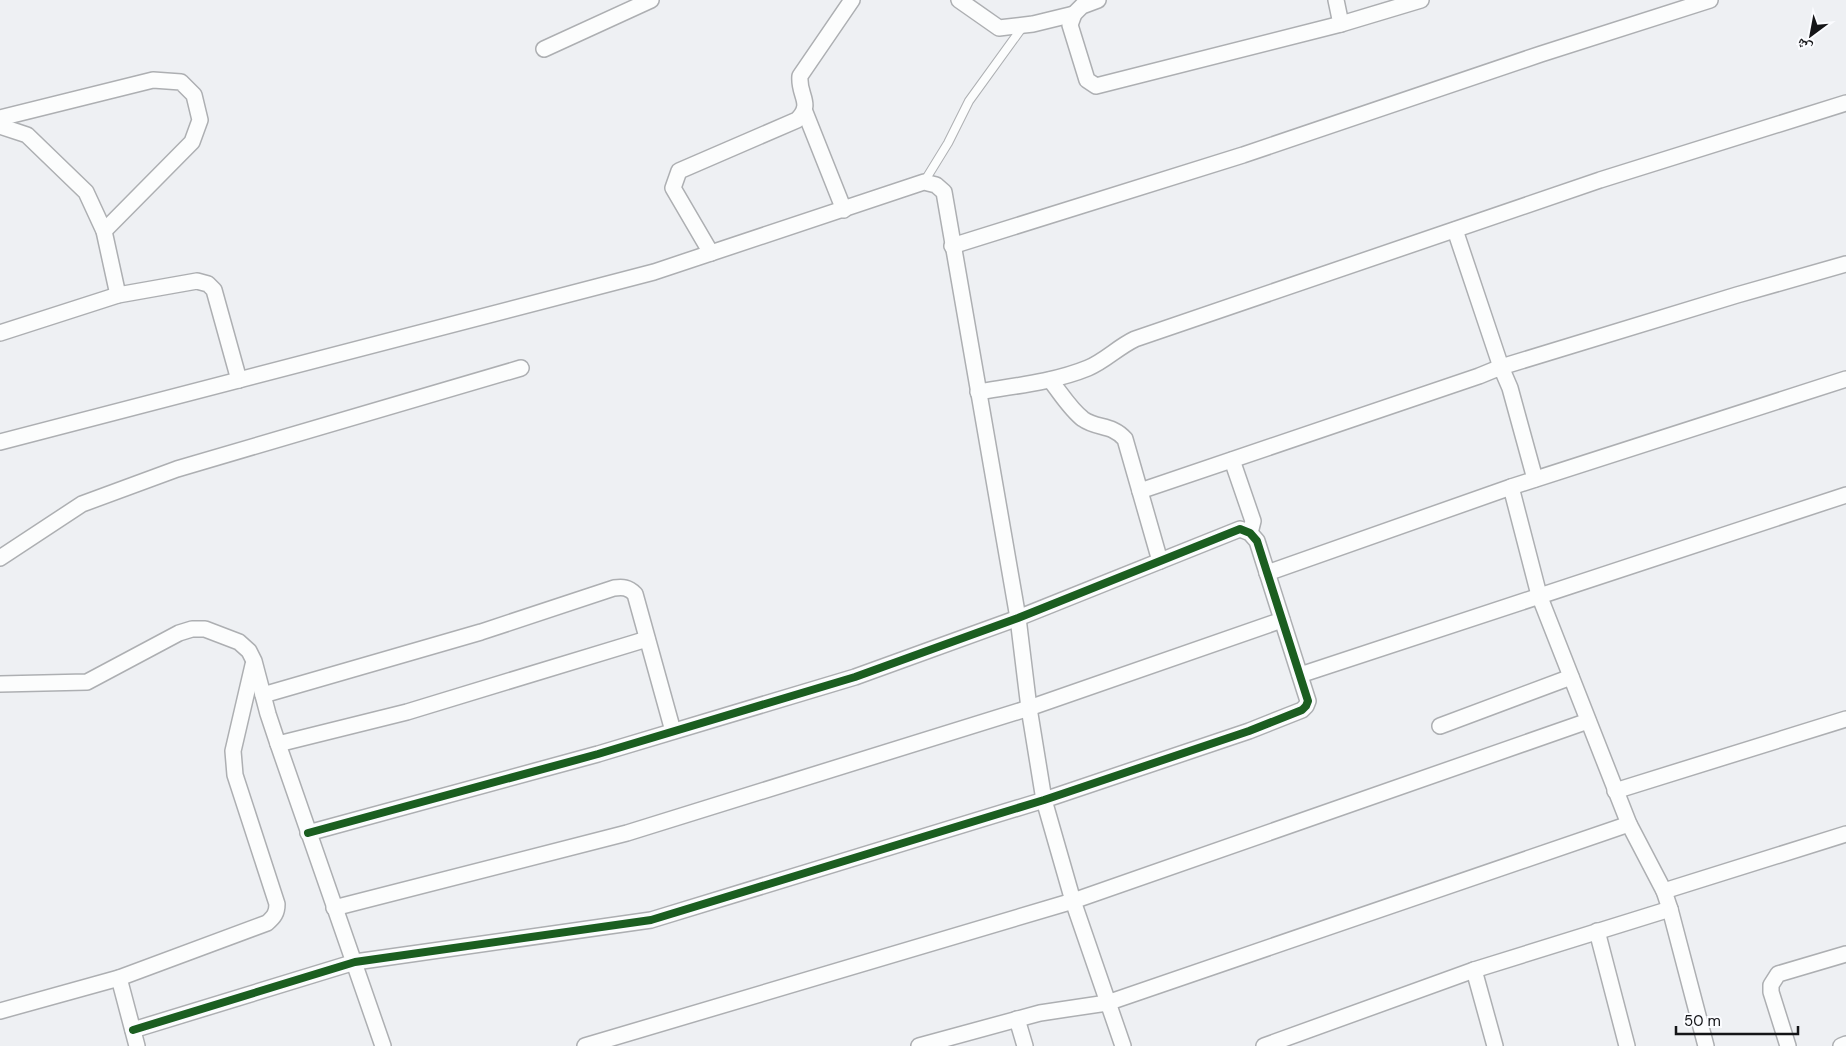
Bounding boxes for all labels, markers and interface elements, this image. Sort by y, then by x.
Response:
north arrow [1786,10,1836,60]
text: ش [1793,34,1815,58]
scale bar [1676,1004,1798,1036]
text: 50 m [1684,1011,1721,1031]

